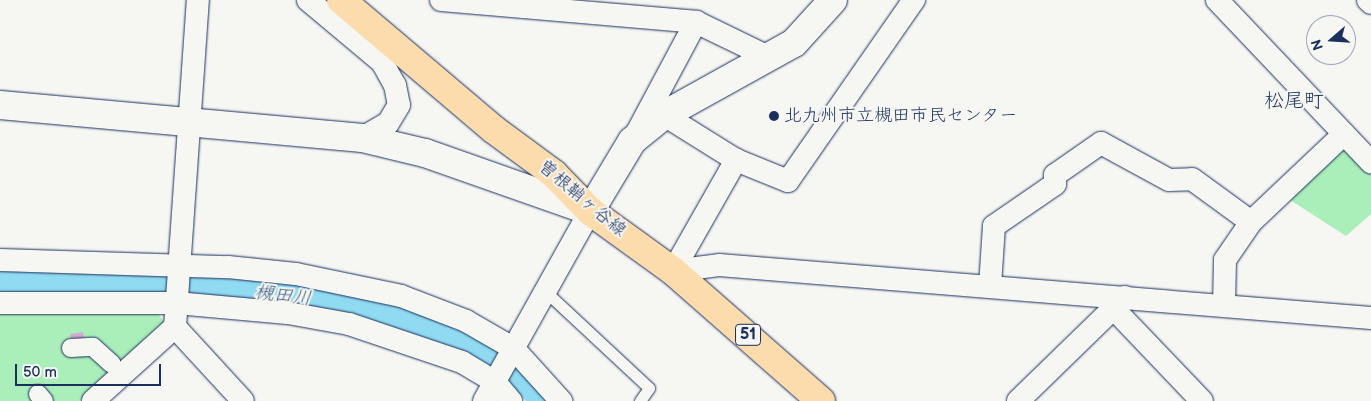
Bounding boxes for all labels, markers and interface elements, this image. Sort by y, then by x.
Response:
north arrow [1306,15,1356,65]
text: N [1308,37,1327,52]
district label: 松尾町 [1264,89,1324,113]
place label: 北九州市立槻田市民センター [784,105,1018,127]
marker: 北九州市立槻田市民センター [768,110,780,122]
street label: 曽根鞘ヶ谷線 [534,156,630,242]
water label: 槻田川 [253,281,313,311]
road number: 51 [734,322,762,348]
scale bar [18,354,164,386]
text: 50 m [23,363,57,382]

